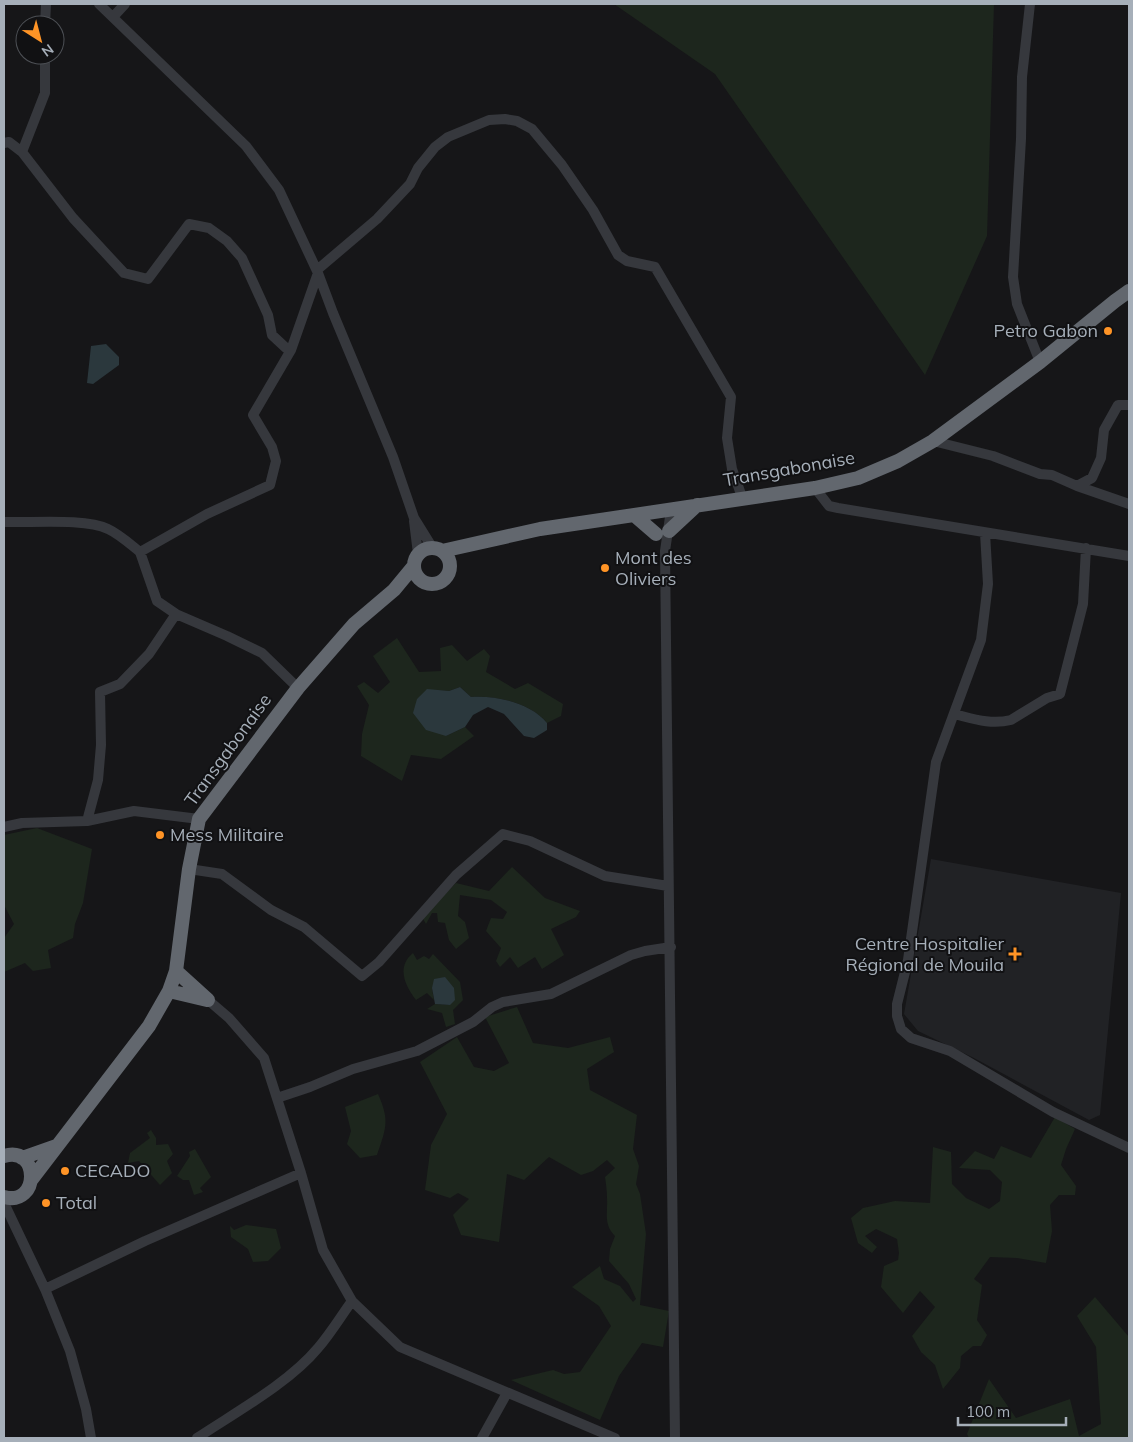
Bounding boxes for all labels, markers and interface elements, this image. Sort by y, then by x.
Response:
north arrow [15,15,65,65]
text: N [38,40,57,61]
place label: Petro Gabon [994,319,1098,342]
marker: Petro Gabon [1102,325,1114,337]
street label: Transgabonaise [721,446,857,491]
place label: Mont des Oliviers [615,546,692,590]
marker: Mont des Oliviers [599,562,611,574]
street label: Transgabonaise [179,689,276,810]
place label: Mess Militaire [170,823,284,846]
marker: Mess Militaire [154,829,166,841]
place label: Centre Hospitalier Régional de Mouila [845,932,1004,976]
marker: Centre Hospitalier Régional de Mouila [1008,947,1022,961]
place label: CECADO [75,1159,150,1182]
marker: CECADO [59,1165,71,1177]
place label: Total [56,1191,97,1214]
marker: Total [40,1197,52,1209]
scale bar [958,1394,1066,1426]
text: 100 m [966,1402,1010,1421]

